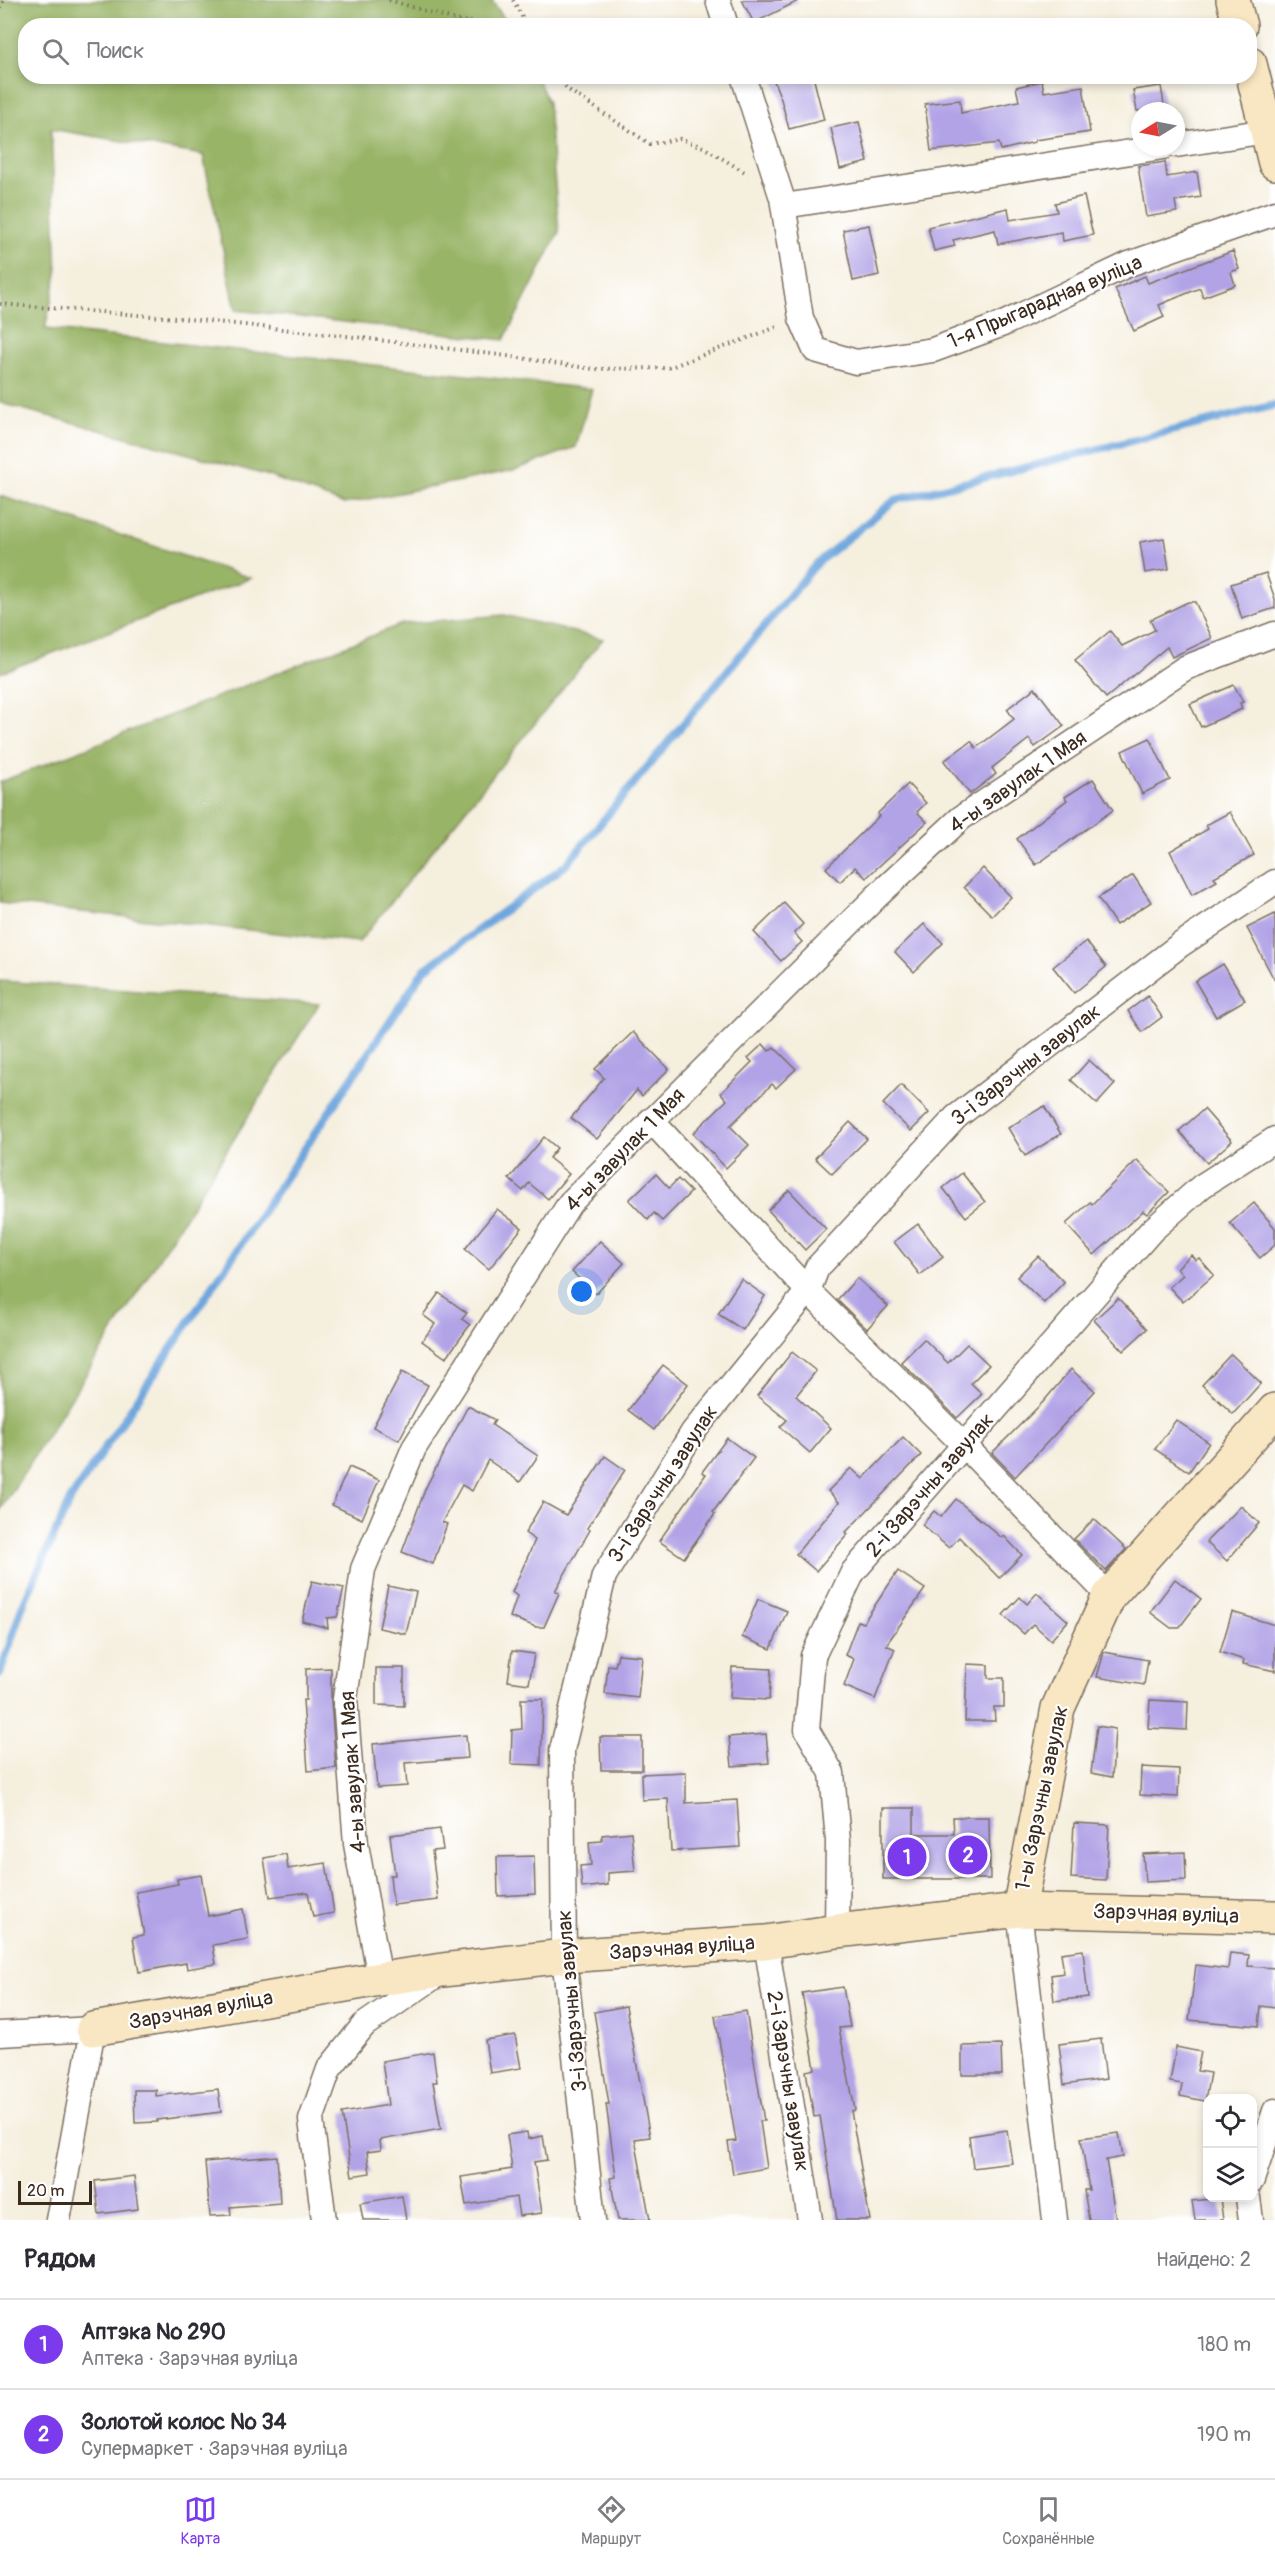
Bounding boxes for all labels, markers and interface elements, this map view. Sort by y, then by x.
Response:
search box [18,18,1257,84]
icon: search [39,35,72,68]
text: Поиск [87,37,144,65]
north arrow [1131,102,1185,156]
street label: 1-я Прыгарадная вуліца [944,249,1146,355]
street label: 4-ы завулак 1 Мая [944,724,1092,840]
street label: 3-і Зарэчны завулак [946,998,1106,1132]
street label: 4-ы завулак 1 Мая [559,1082,691,1218]
your location [567,1277,596,1306]
street label: 3-і Зарэчны завулак [602,1400,724,1568]
street label: 2-і Зарэчны завулак [860,1407,1000,1563]
street label: 4-ы завулак 1 Мая [334,1690,372,1854]
street label: 1-ы Зарэчны завулак [1009,1703,1075,1893]
pin: 2 [948,1832,988,1878]
pin: 1 [888,1834,926,1880]
street label: Зарэчная вуліца [1093,1898,1239,1930]
street label: 3-і Зарэчны завулак [551,1909,593,2093]
street label: Зарэчная вуліца [608,1929,756,1967]
street label: Зарэчная вуліца [127,1984,275,2036]
street label: 2-і Зарэчны завулак [760,1989,816,2173]
map controls [1203,2094,1257,2202]
button: locate [1203,2094,1257,2148]
button: layers [1203,2148,1257,2202]
scale bar [18,2178,92,2206]
text: 20 m [27,2181,65,2201]
text: Рядом [24,2243,96,2275]
text: Найдено: 2 [1156,2247,1251,2272]
text: Аптэка № 290 [81,2318,226,2346]
text: 1 [40,2332,47,2357]
text: 180 m [1197,2332,1251,2357]
text: Аптека · Зарэчная вуліца [81,2346,298,2371]
text: Золотой колос № 34 [81,2408,287,2436]
text: 2 [38,2422,49,2447]
text: 190 m [1197,2422,1251,2447]
text: Супермаркет · Зарэчная вуліца [81,2436,348,2461]
tab: Карта [180,2493,220,2549]
tab: Маршрут [581,2493,641,2549]
tab: Сохранённые [1002,2493,1095,2549]

